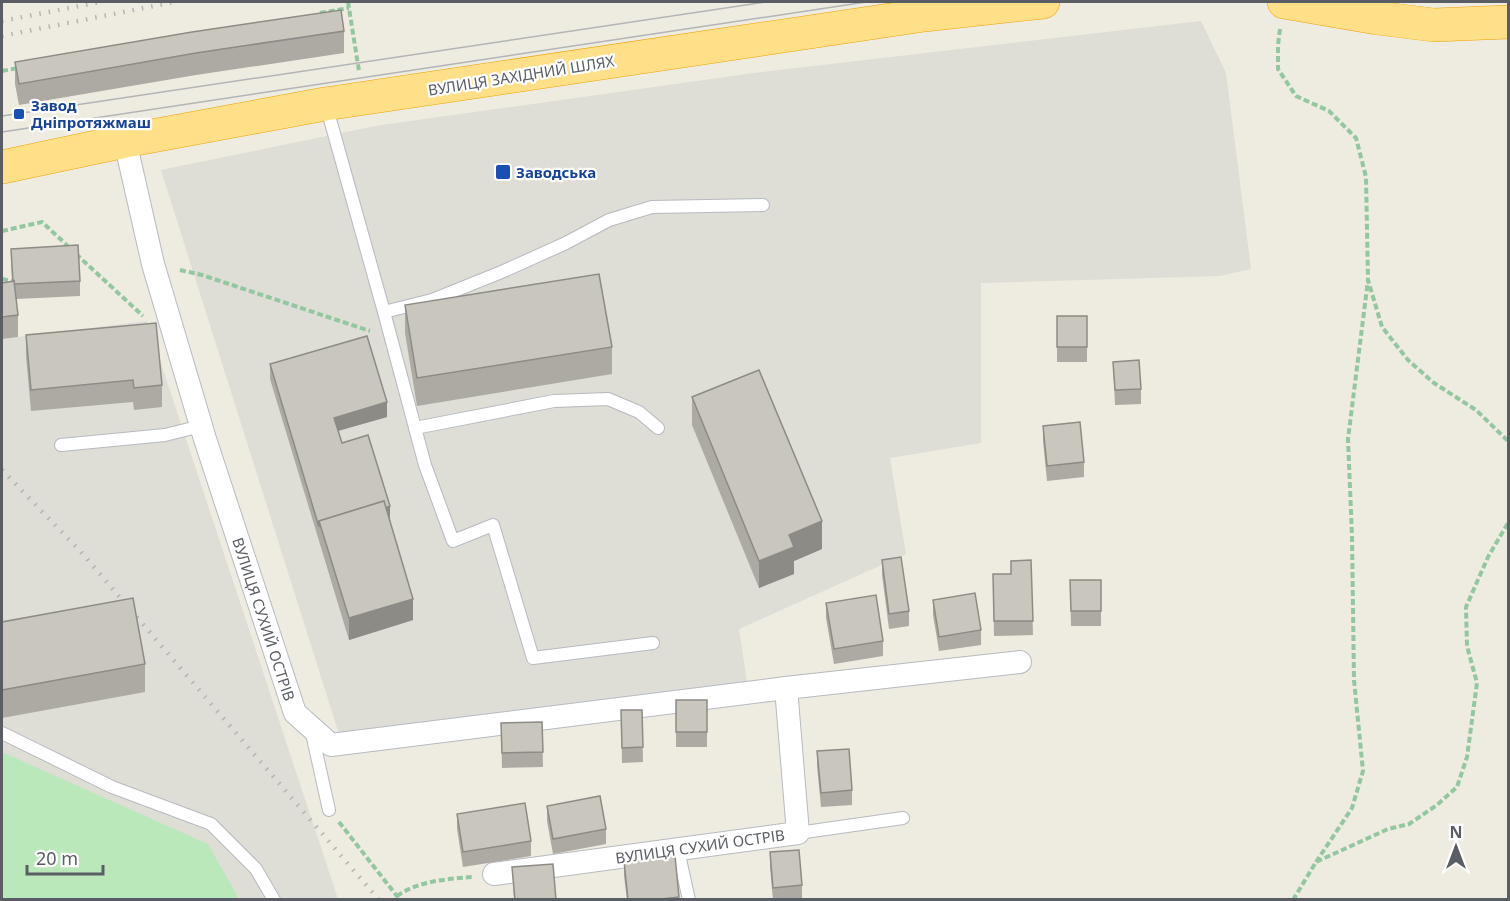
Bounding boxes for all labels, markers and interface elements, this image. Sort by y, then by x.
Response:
street label: ВУЛИЦЯ ЗАХІДНИЙ ШЛЯХ [426,50,616,100]
place label: Завод Дніпротяжмаш [31,95,151,132]
marker: Завод Дніпротяжмаш [12,107,26,121]
place label: Заводська [516,162,596,182]
marker: Заводська [494,163,512,181]
street label: ВУЛИЦЯ СУХИЙ ОСТРІВ [228,535,300,703]
north arrow [1426,817,1486,877]
text: N [1449,821,1463,843]
street label: ВУЛИЦЯ СУХИЙ ОСТРІВ [614,824,786,868]
scale bar [27,838,104,876]
text: 20 m [36,846,78,870]

